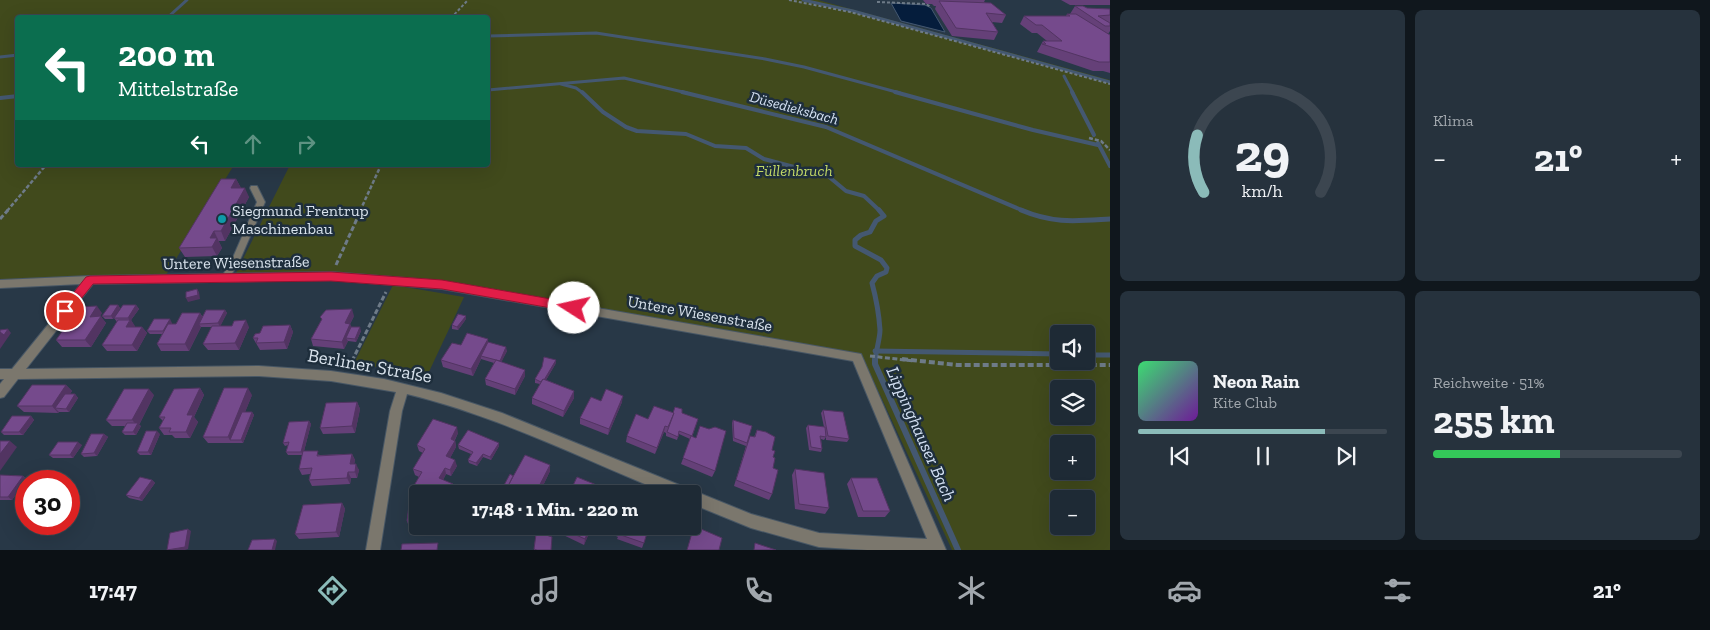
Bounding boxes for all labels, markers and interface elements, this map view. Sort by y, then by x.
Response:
text: 200 m [118,33,214,75]
icon: left [35,35,100,100]
text: Mittelstraße [118,75,238,102]
water label: Düsedieksbach [748,87,841,129]
text: Klima [1433,111,1474,130]
text: 29 [1235,122,1290,184]
icon: left [186,130,214,158]
icon: ahead [239,130,267,158]
icon: right [292,130,320,158]
text: 21° [1534,135,1583,181]
text: − [1433,142,1446,175]
text: + [1670,142,1682,175]
park label: Füllenbruch [755,161,833,180]
text: km/h [1242,180,1283,202]
place label: Siegmund Frentrup Maschinenbau [232,201,369,238]
marker: Siegmund Frentrup Maschinenbau [216,213,228,225]
street label: Untere Wiesenstraße [162,252,310,273]
position arrow [547,281,599,333]
pin [44,290,86,332]
street label: Untere Wiesenstraße [626,291,774,336]
icon: arrive [51,297,79,325]
map controls [1050,325,1095,535]
button: sound [1050,325,1095,370]
street label: Berliner Straße [306,343,434,388]
water label: Lippinghauser Bach [881,363,961,505]
text: Neon Rain [1213,370,1300,393]
text: Reichweite · 51% [1433,373,1544,392]
button: layers [1050,380,1095,425]
text: Kite Club [1213,393,1277,412]
text: 255 km [1433,397,1555,443]
button: + [1050,435,1095,480]
icon: previous [1166,442,1194,470]
icon: pause [1249,442,1277,470]
icon: next [1332,442,1360,470]
speed limit sign: 30 [15,470,80,535]
button: − [1050,490,1095,535]
text: 17:48 · 1 Min. · 220 m [472,498,638,521]
icon: directions [315,573,350,608]
icon: music [528,573,563,608]
icon: phone [741,573,776,608]
icon: climate [954,573,989,608]
icon: car [1167,573,1202,608]
icon: filters [1380,573,1415,608]
text: 17:47 [89,577,137,604]
text: 21° [1593,577,1621,604]

